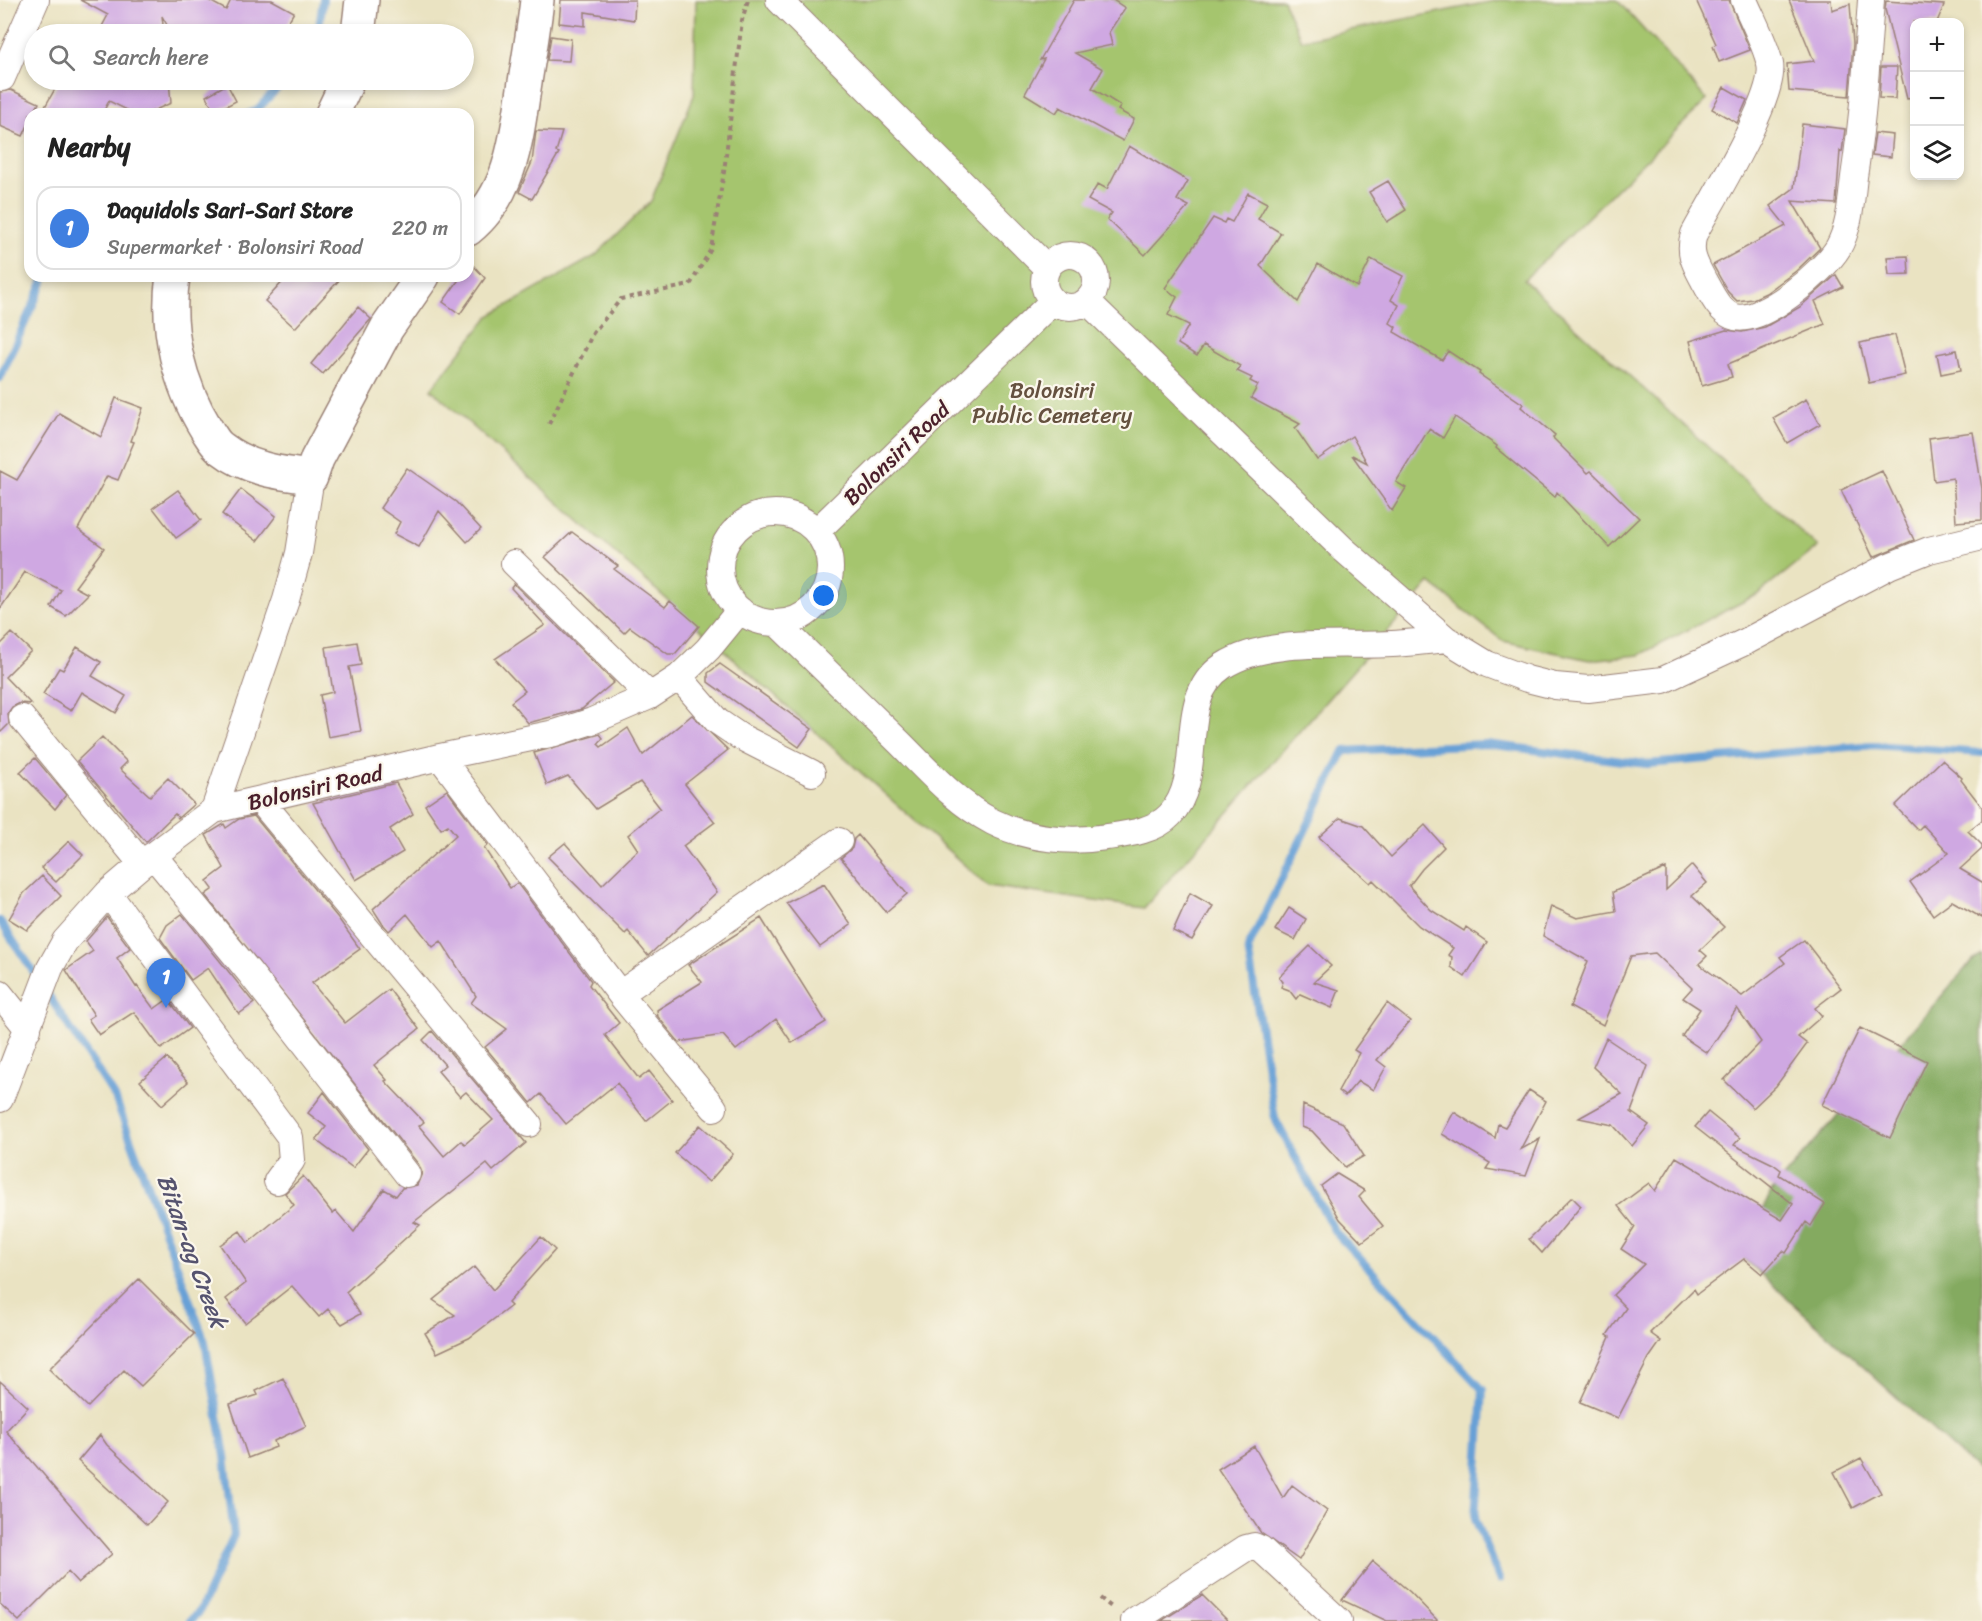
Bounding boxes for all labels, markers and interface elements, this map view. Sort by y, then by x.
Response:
map controls [1910,18,1964,180]
button: + [1910,18,1964,72]
search box [24,24,474,90]
text: Search here [93,38,209,77]
icon: search [45,41,78,74]
button: − [1910,72,1964,126]
text: Nearby [48,124,130,170]
button: layers [1910,126,1964,180]
text: Daquidols Sari-Sari Store [107,191,353,230]
text: 1 [65,211,74,246]
text: 220 m [392,211,448,246]
text: Supermarket · Bolonsiri Road [107,230,363,265]
park label: Bolonsiri Public Cemetery [972,371,1133,435]
street label: Bolonsiri Road [833,391,960,515]
your location [809,581,838,610]
street label: Bolonsiri Road [244,753,388,822]
pin: 1 [146,958,186,1008]
water label: Bitan-ag Creek [145,1168,240,1337]

